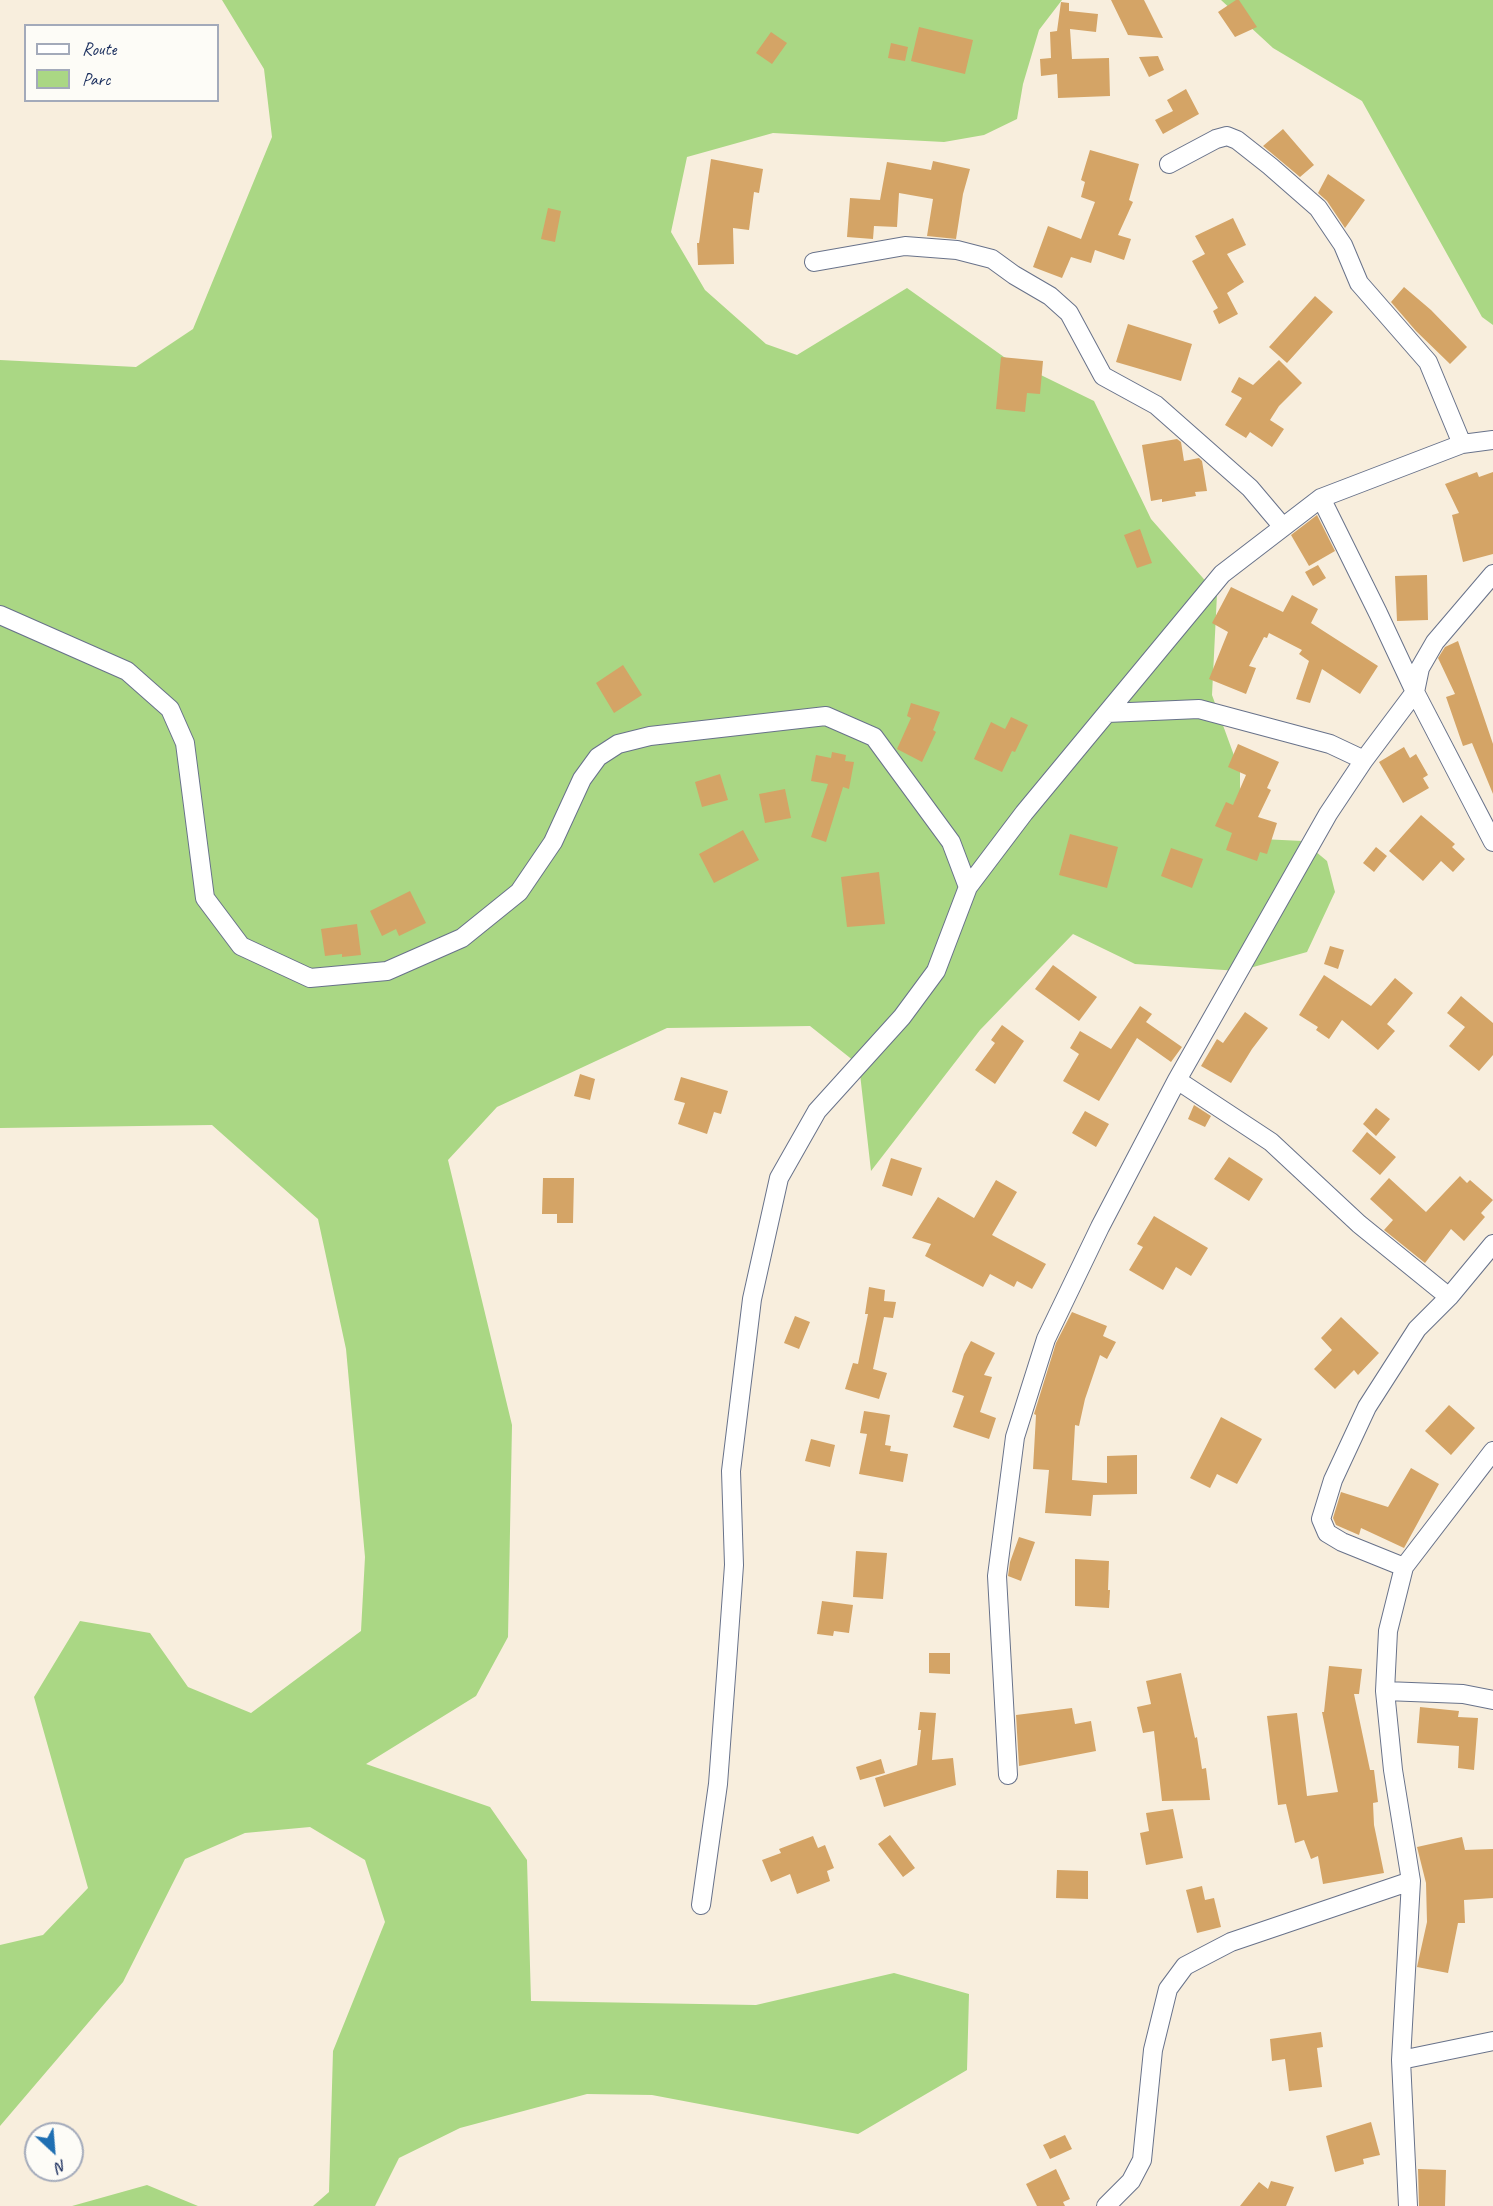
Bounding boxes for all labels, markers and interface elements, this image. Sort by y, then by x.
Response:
legend [24,24,219,102]
text: Route [82,38,116,60]
text: Parc [82,68,110,90]
north arrow [24,2122,84,2182]
text: N [52,2155,70,2178]

